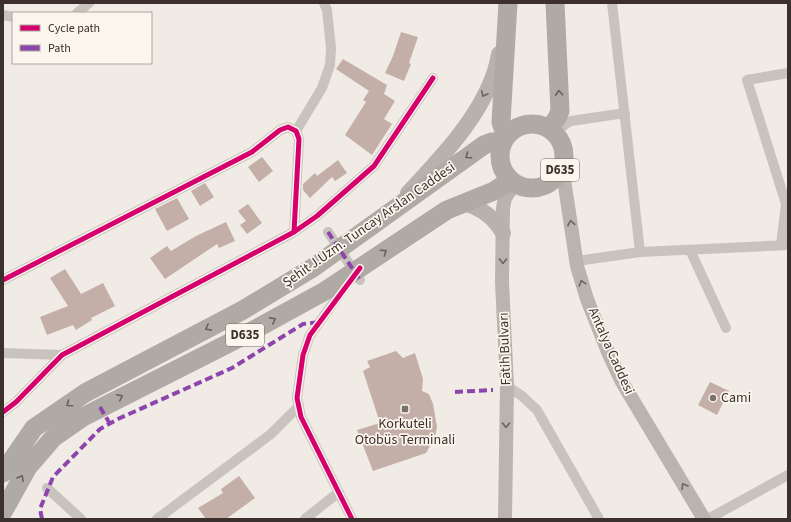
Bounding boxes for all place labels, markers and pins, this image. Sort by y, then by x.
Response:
place label: Cami [721,388,751,408]
marker: Cami [708,393,718,403]
marker: Korkuteli Otobüs Terminali [400,404,410,414]
place label: Korkuteli Otobüs Terminali [355,414,455,450]

